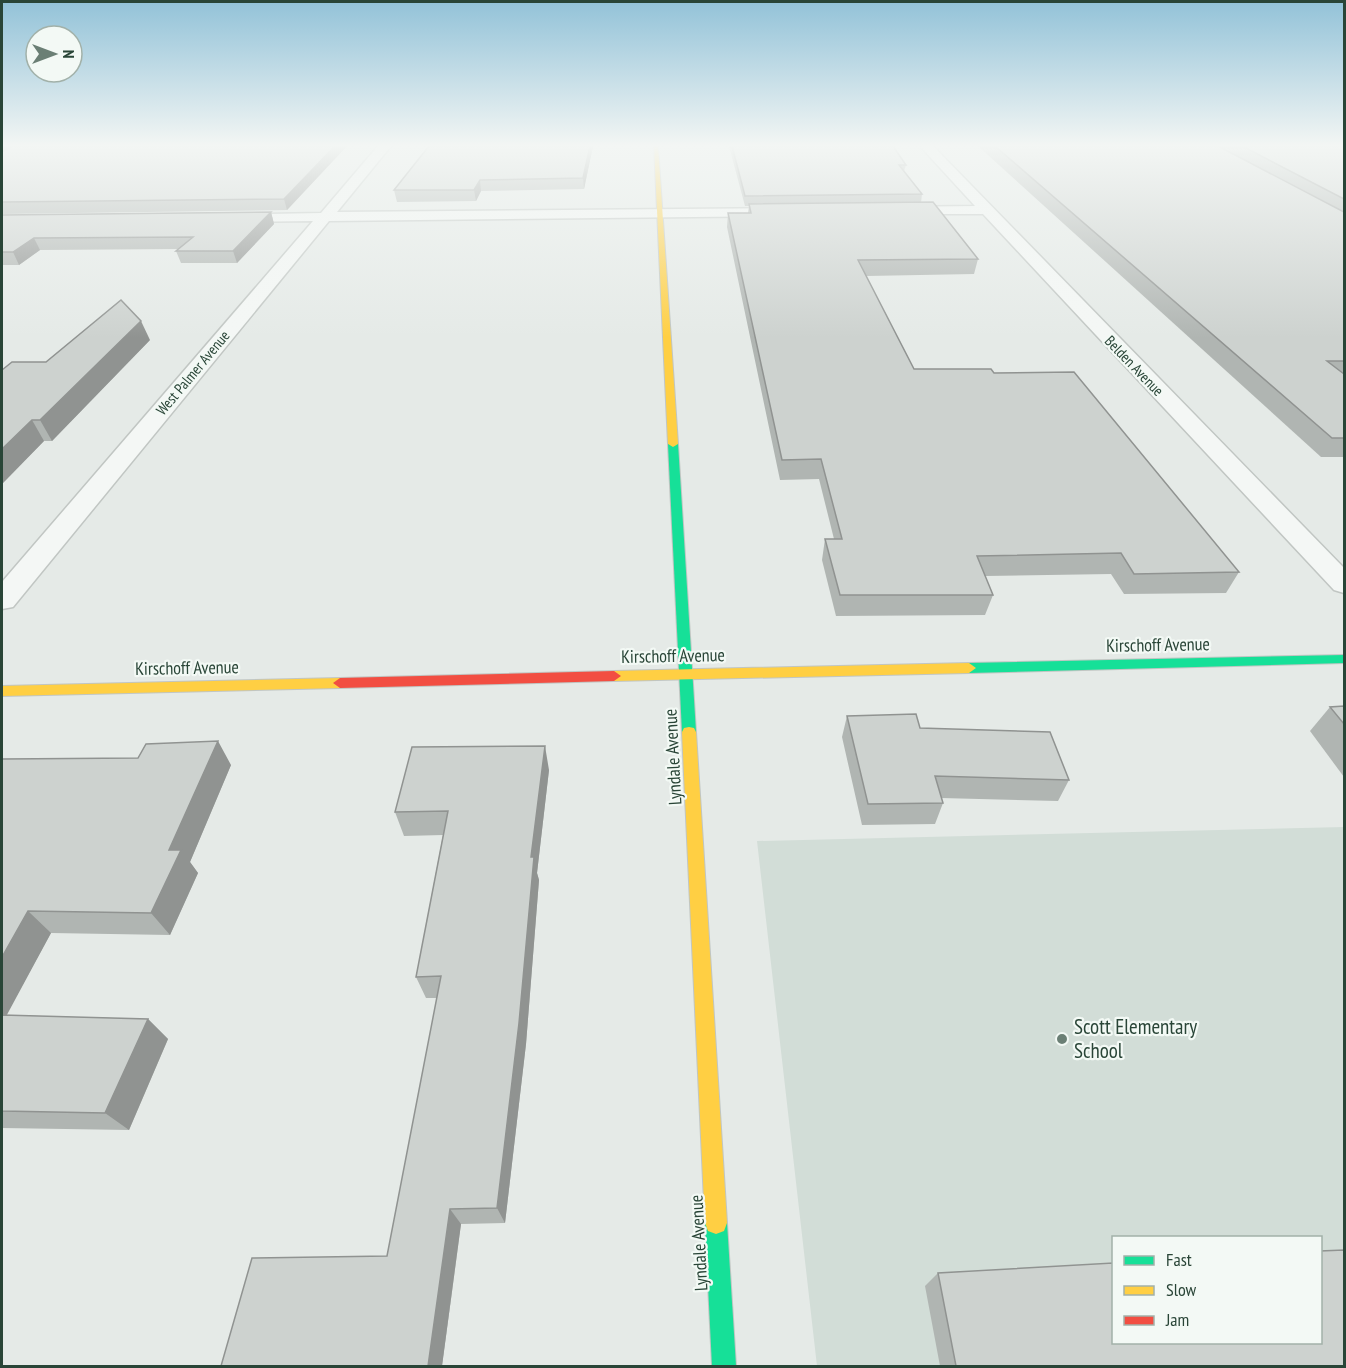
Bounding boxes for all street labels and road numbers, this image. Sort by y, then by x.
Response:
street label: West Palmer Avenue [152,326,234,419]
street label: Belden Avenue [1101,331,1168,400]
street label: Kirschoff Avenue [1106,632,1210,657]
street label: Kirschoff Avenue [621,643,725,668]
street label: Kirschoff Avenue [135,655,239,680]
street label: Lyndale Avenue [658,708,687,806]
street label: Lyndale Avenue [684,1194,713,1292]

